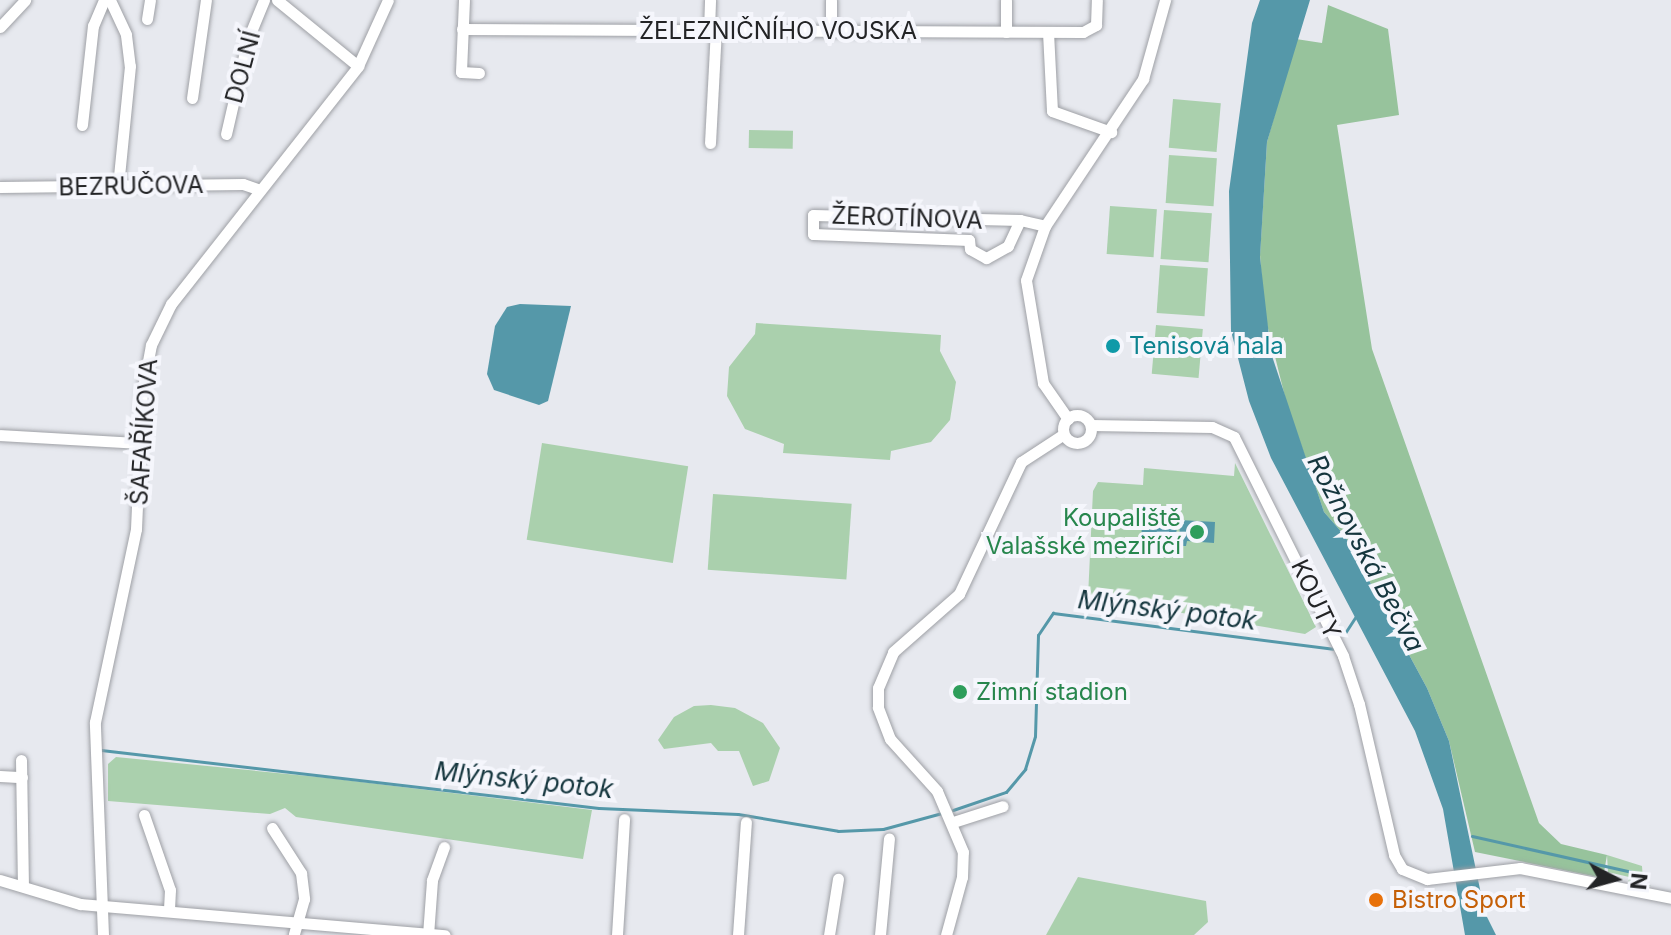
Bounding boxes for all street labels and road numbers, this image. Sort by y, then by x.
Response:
street label: ŽELEZNIČNÍHO VOJSKA [639,17,917,45]
street label: DOLNÍ [220,28,266,106]
street label: BEZRUČOVA [58,170,204,202]
street label: ŽEROTÍNOVA [831,201,983,235]
street label: ŠAFAŘÍKOVA [125,358,163,506]
street label: KOUTY [1285,555,1347,643]

